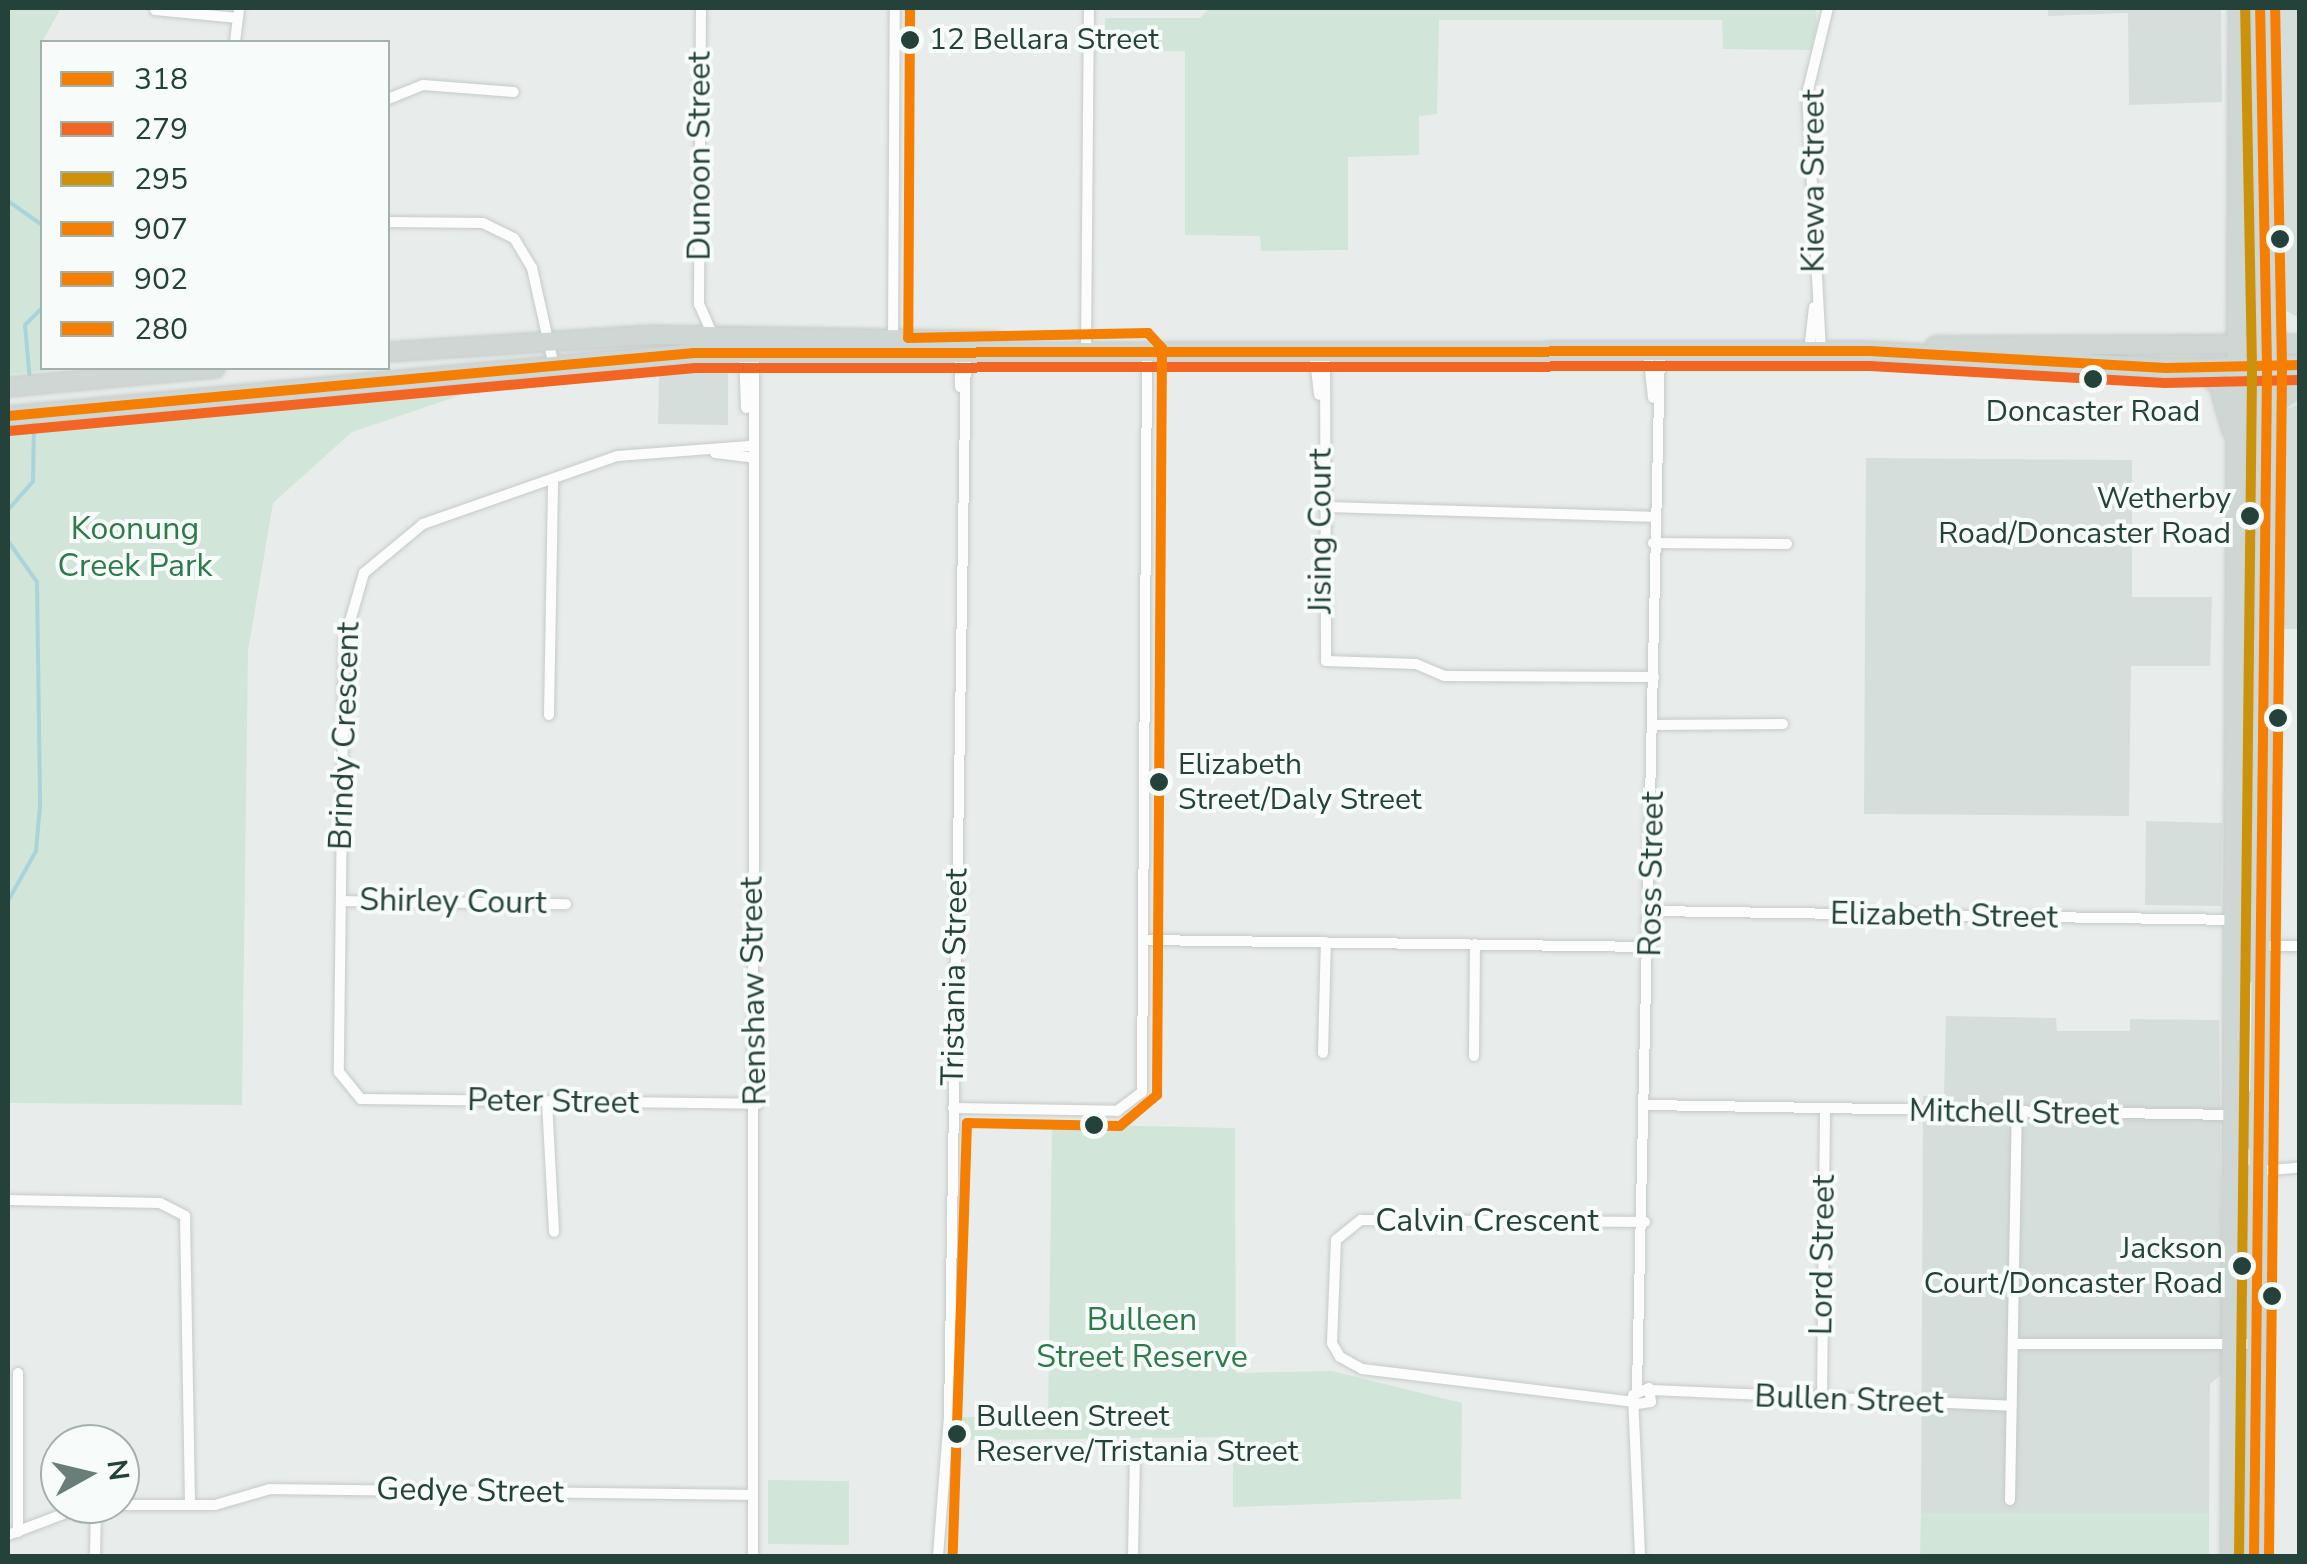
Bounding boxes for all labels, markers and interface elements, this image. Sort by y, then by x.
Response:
place label: 12 Bellara Street [929,22,1159,58]
marker: 12 Bellara Street [900,30,920,50]
legend [40,40,390,370]
street label: Dunoon Street [681,51,719,261]
text: 318 [134,59,188,100]
street label: Kiewa Street [1795,89,1833,273]
text: 279 [134,109,188,150]
text: 295 [134,159,188,200]
text: 907 [134,209,188,250]
unlabelled marker [2270,229,2290,249]
text: 902 [134,259,188,300]
text: 280 [134,309,188,350]
marker: Doncaster Road [2083,369,2103,389]
place label: Doncaster Road [1986,394,2200,430]
street label: Jising Court [1302,448,1340,614]
place label: Wetherby Road/Doncaster Road [1938,481,2231,552]
marker: Wetherby Road/Doncaster Road [2240,506,2260,526]
park label: Koonung Creek Park [58,511,212,586]
street label: Brindy Crescent [322,621,368,851]
unlabelled marker [2268,708,2288,728]
place label: Elizabeth Street/Daly Street [1178,747,1422,818]
marker: Elizabeth Street/Daly Street [1149,772,1169,792]
street label: Ross Street [1631,791,1673,957]
street label: Tristania Street [934,868,976,1086]
street label: Renshaw Street [733,876,775,1106]
street label: Shirley Court [359,881,547,923]
street label: Elizabeth Street [1830,895,2058,937]
street label: Peter Street [467,1081,639,1123]
street label: Mitchell Street [1909,1092,2119,1134]
unlabelled marker [1084,1115,1104,1135]
street label: Lord Street [1802,1174,1844,1336]
street label: Calvin Crescent [1375,1202,1599,1240]
place label: Jackson Court/Doncaster Road [1924,1231,2223,1302]
marker: Jackson Court/Doncaster Road [2232,1256,2252,1276]
unlabelled marker [2262,1286,2282,1306]
park label: Bulleen Street Reserve [1036,1302,1248,1377]
street label: Bullen Street [1754,1378,1944,1422]
place label: Bulleen Street Reserve/Tristania Street [976,1399,1298,1470]
north arrow [40,1424,140,1524]
marker: Bulleen Street Reserve/Tristania Street [947,1424,967,1444]
text: N [97,1457,138,1483]
street label: Gedye Street [376,1470,564,1512]

